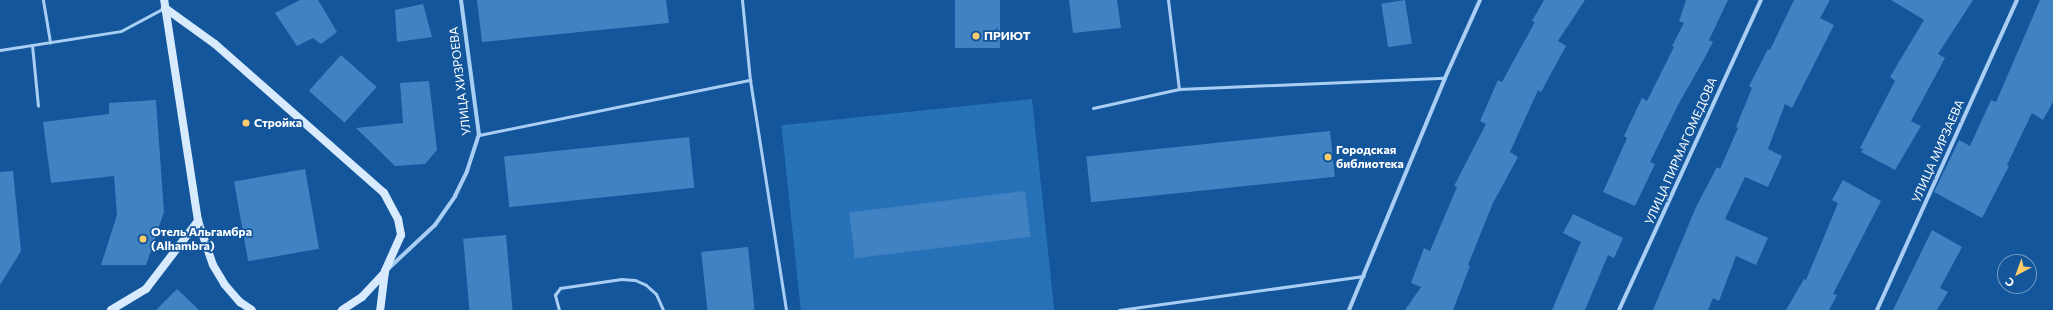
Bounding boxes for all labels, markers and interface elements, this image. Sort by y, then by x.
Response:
street label: УЛИЦА ХИЗРОЕВА [446,26,474,136]
place label: ПРИЮТ [984,29,1030,43]
marker: ПРИЮТ [971,31,981,41]
street label: УЛИЦА ПИРМАГОМЕДОВА [1642,75,1720,227]
street label: УЛИЦА МИРЗАЕВА [1909,97,1967,205]
place label: Стройка [254,116,302,130]
marker: Стройка [241,118,251,128]
place label: Городская библиотека [1336,143,1404,171]
marker: Городская библиотека [1323,152,1333,162]
place label: Отель Альгамбра (Alhambra) [151,225,252,253]
marker: Отель Альгамбра (Alhambra) [138,234,148,244]
north arrow [1997,254,2037,294]
text: С [2002,275,2017,290]

